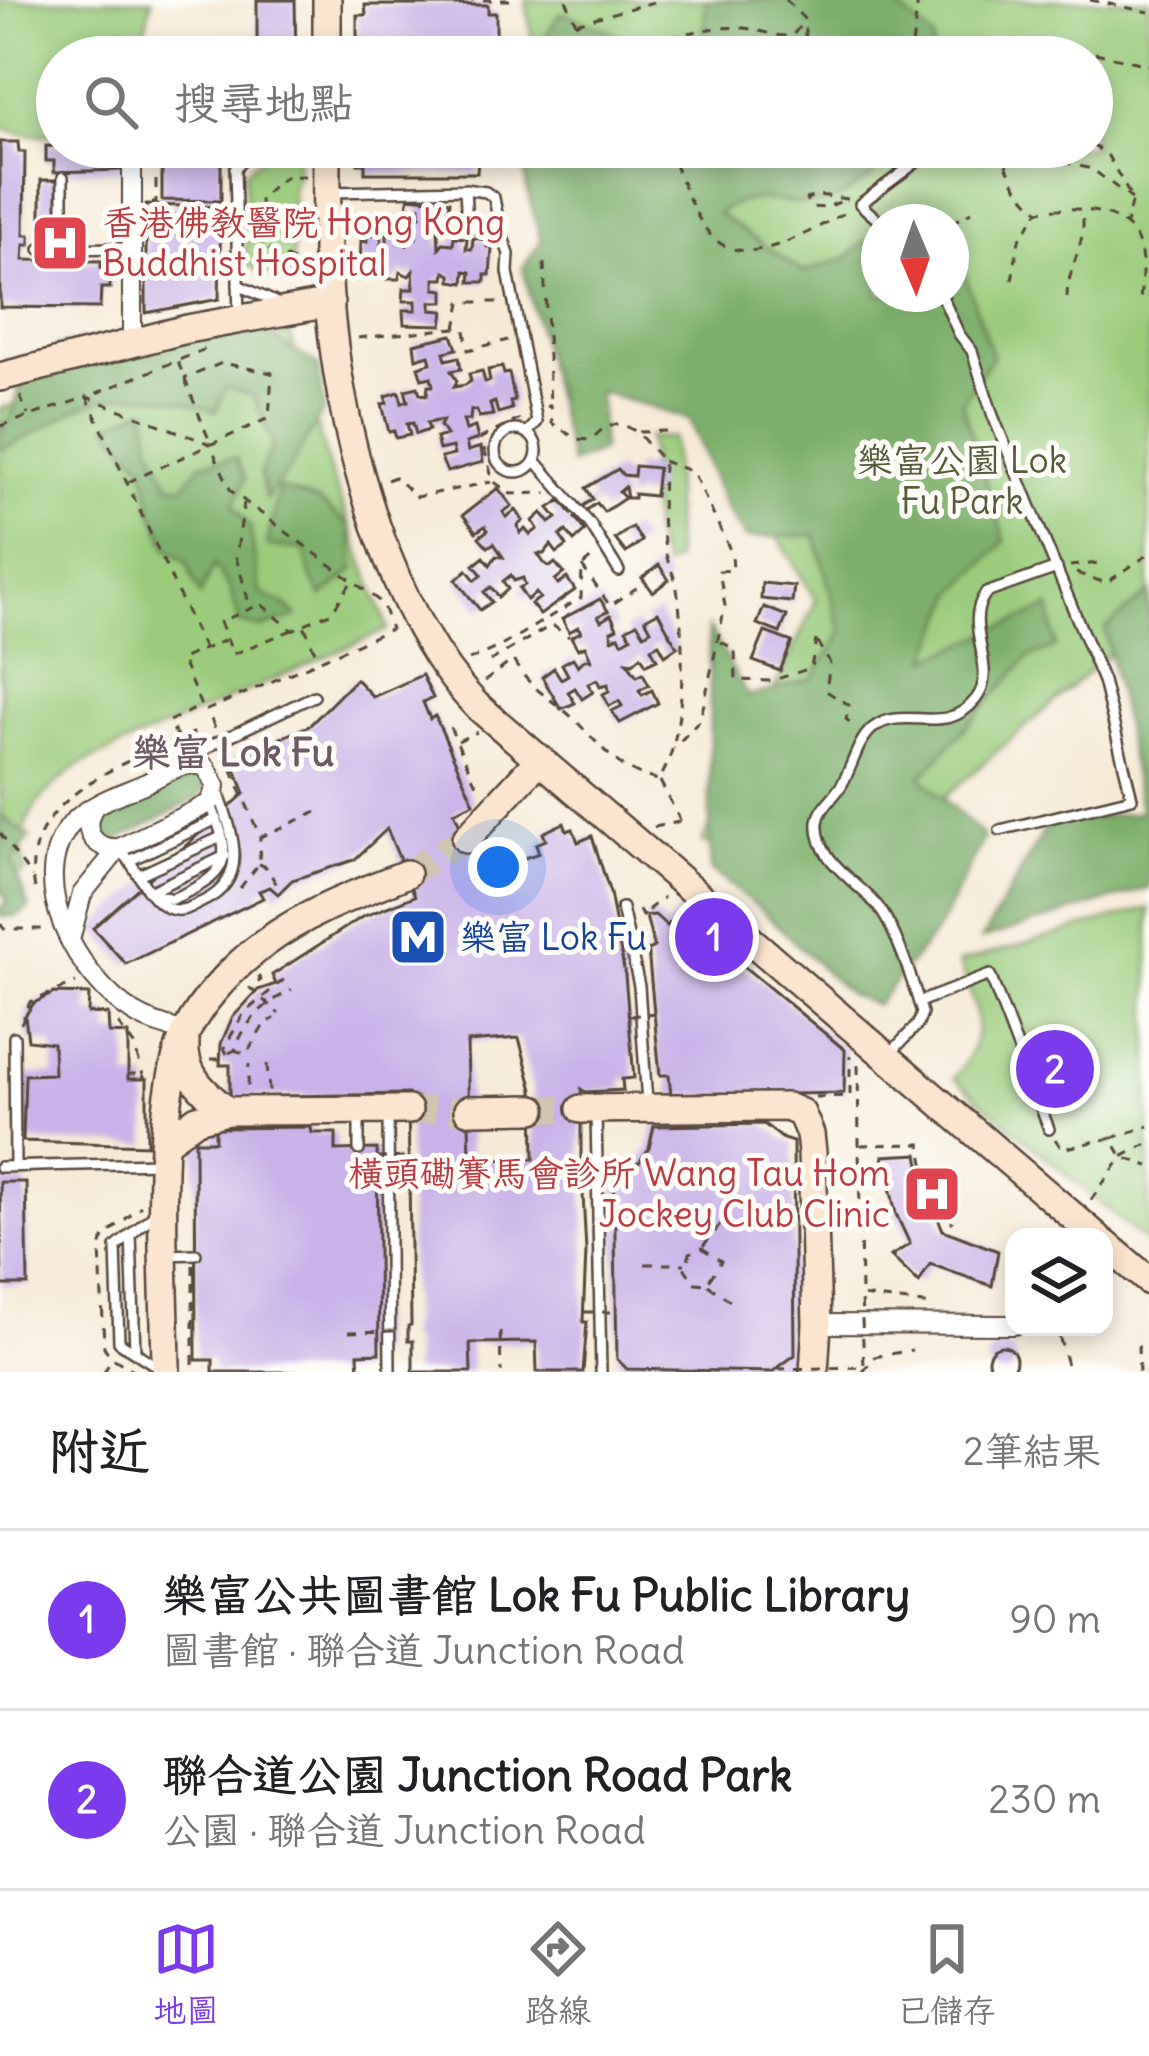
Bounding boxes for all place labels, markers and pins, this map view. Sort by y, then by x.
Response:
place label: 香港佛教醫院 Hong Kong Buddhist Hospital [102,200,505,286]
hospital icon: 香港佛教醫院 Hong Kong Buddhist Hospital [29,212,91,274]
pin: 1 [675,892,753,982]
metro station icon: 樂富 Lok Fu [387,906,449,968]
place label: 樂富 Lok Fu [460,915,647,960]
pin: 2 [1016,1024,1094,1114]
place label: 橫頭磡賽馬會診所 Wang Tau Hom Jockey Club Clinic [348,1151,890,1237]
hospital icon: 橫頭磡賽馬會診所 Wang Tau Hom Jockey Club Clinic [901,1163,963,1225]

